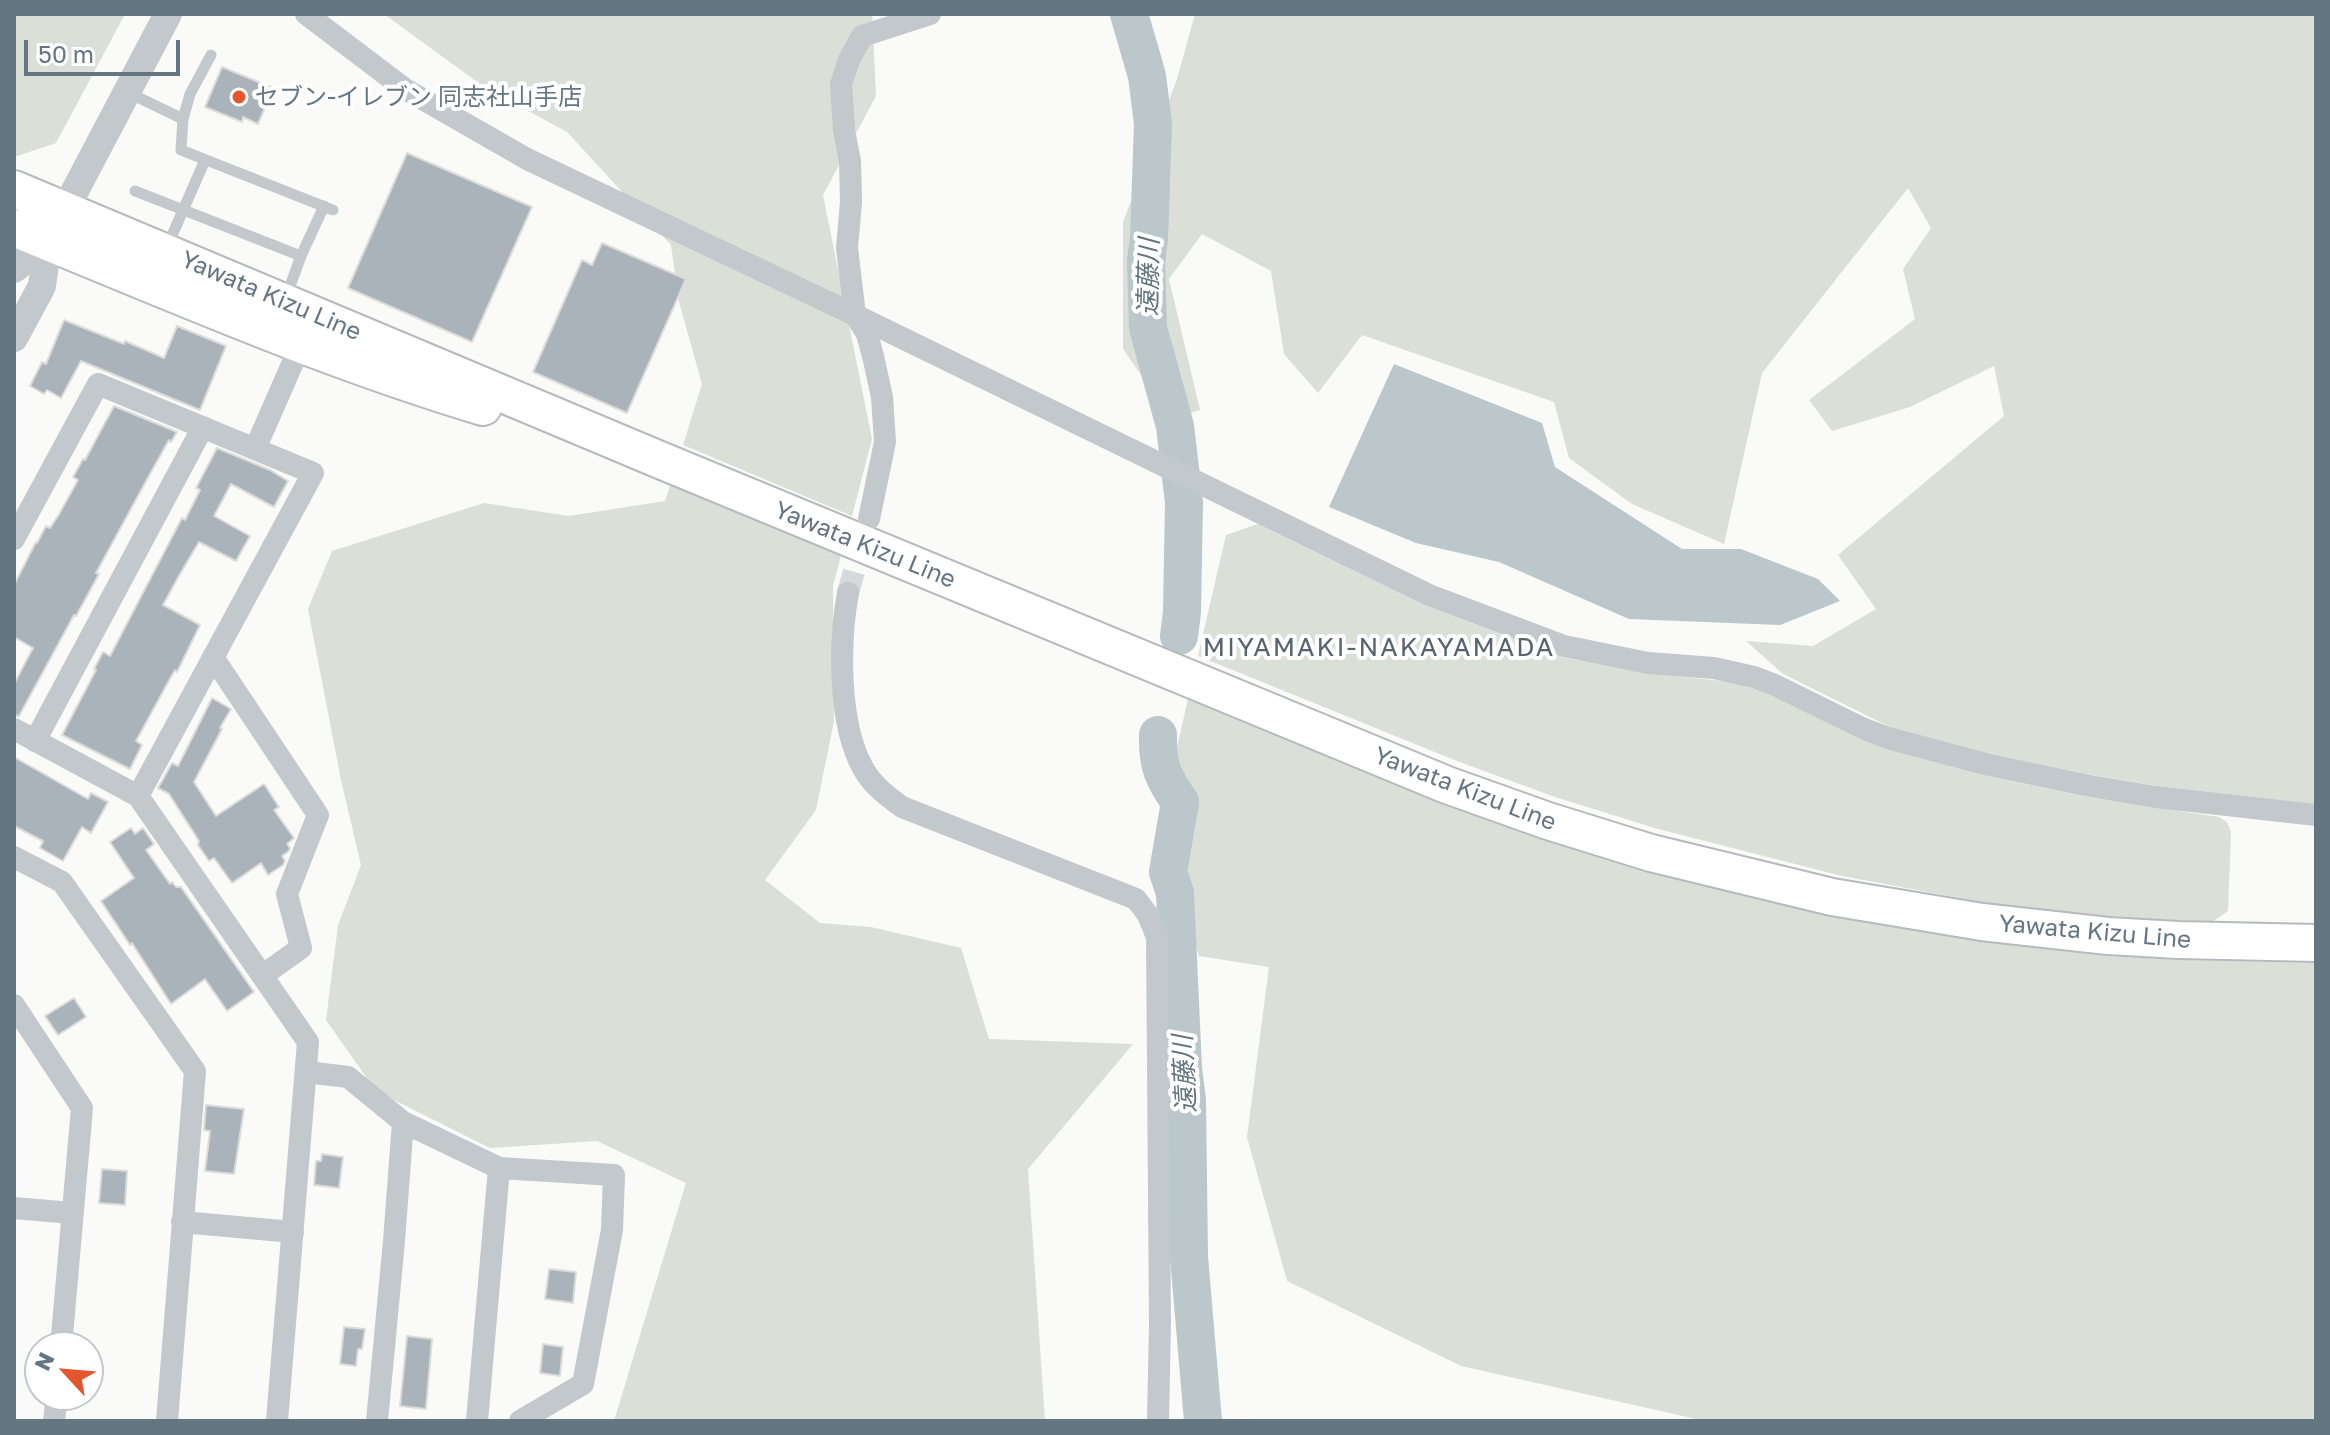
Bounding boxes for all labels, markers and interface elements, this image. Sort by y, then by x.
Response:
scale bar [28,24,184,74]
text: 50 m [38,39,94,68]
place label: セブン-イレブン 同志社山手店 [255,83,582,111]
marker: セブン-イレブン 同志社山手店 [230,88,248,106]
water label: 遠藤川 [1133,238,1165,316]
street label: Yawata Kizu Line [177,245,365,347]
street label: Yawata Kizu Line [770,496,960,594]
district label: MIYAMAKI-NAKAYAMADA [1203,632,1555,664]
street label: Yawata Kizu Line [1370,741,1560,837]
street label: Yawata Kizu Line [1998,909,2192,955]
water label: 遠藤川 [1167,1034,1203,1114]
north arrow [24,1331,104,1411]
text: N [28,1348,60,1375]

